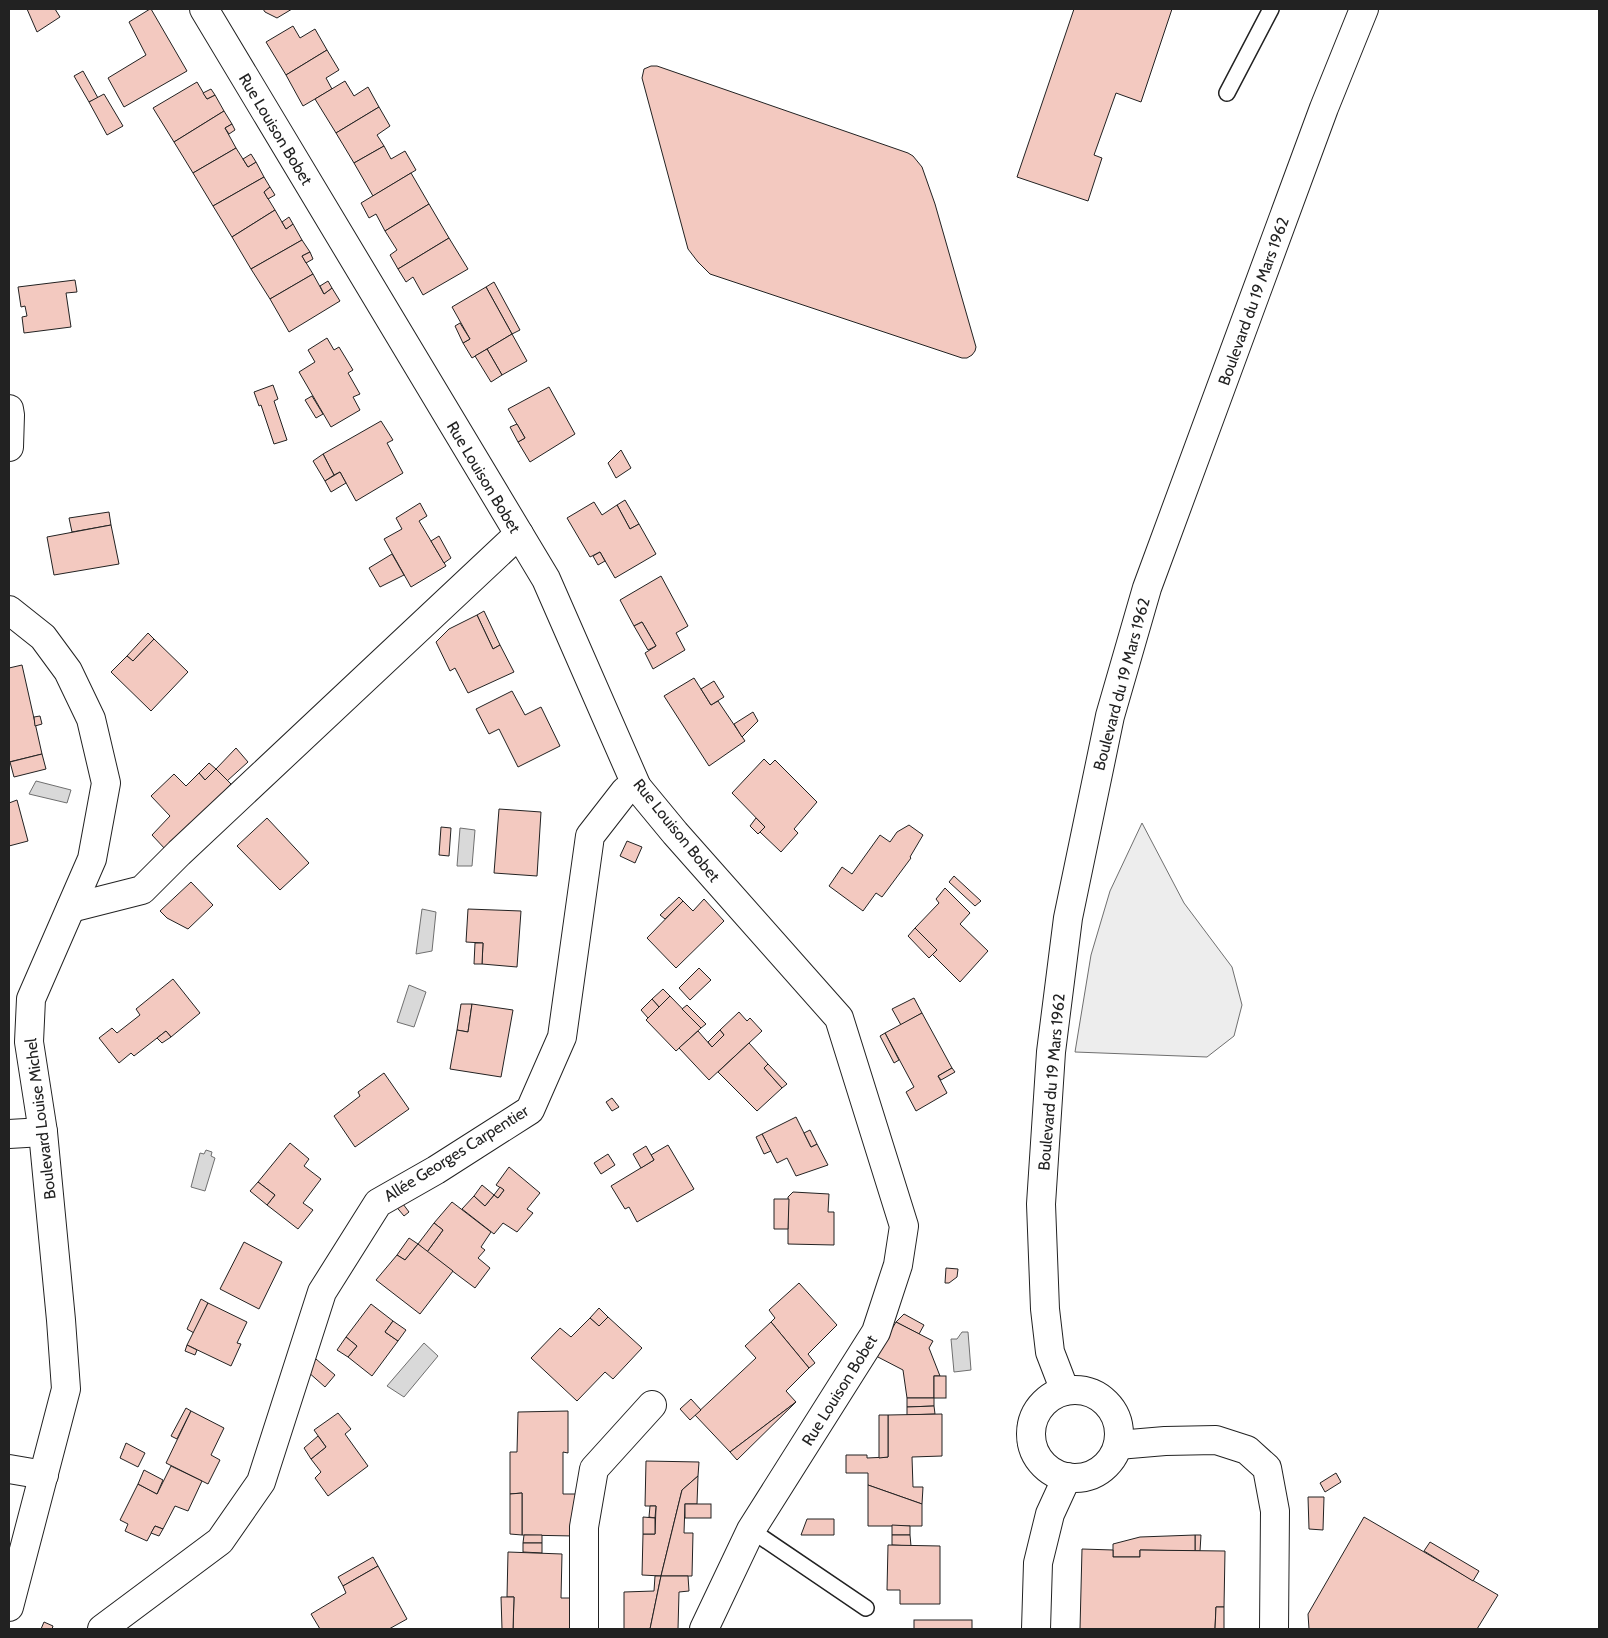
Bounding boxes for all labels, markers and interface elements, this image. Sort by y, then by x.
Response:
street label: Rue Louison Bobet [235,70,317,189]
street label: Boulevard du 19 Mars 1962 [1214,214,1293,388]
street label: Rue Louison Bobet [443,418,525,537]
street label: Boulevard du 19 Mars 1962 [1089,596,1154,772]
street label: Rue Louison Bobet [629,775,724,886]
street label: Boulevard du 19 Mars 1962 [1034,993,1069,1171]
street label: Boulevard Louise Michel [21,1037,60,1201]
street label: Allée Georges Carpentier [381,1101,533,1206]
street label: Rue Louison Bobet [798,1331,881,1449]

